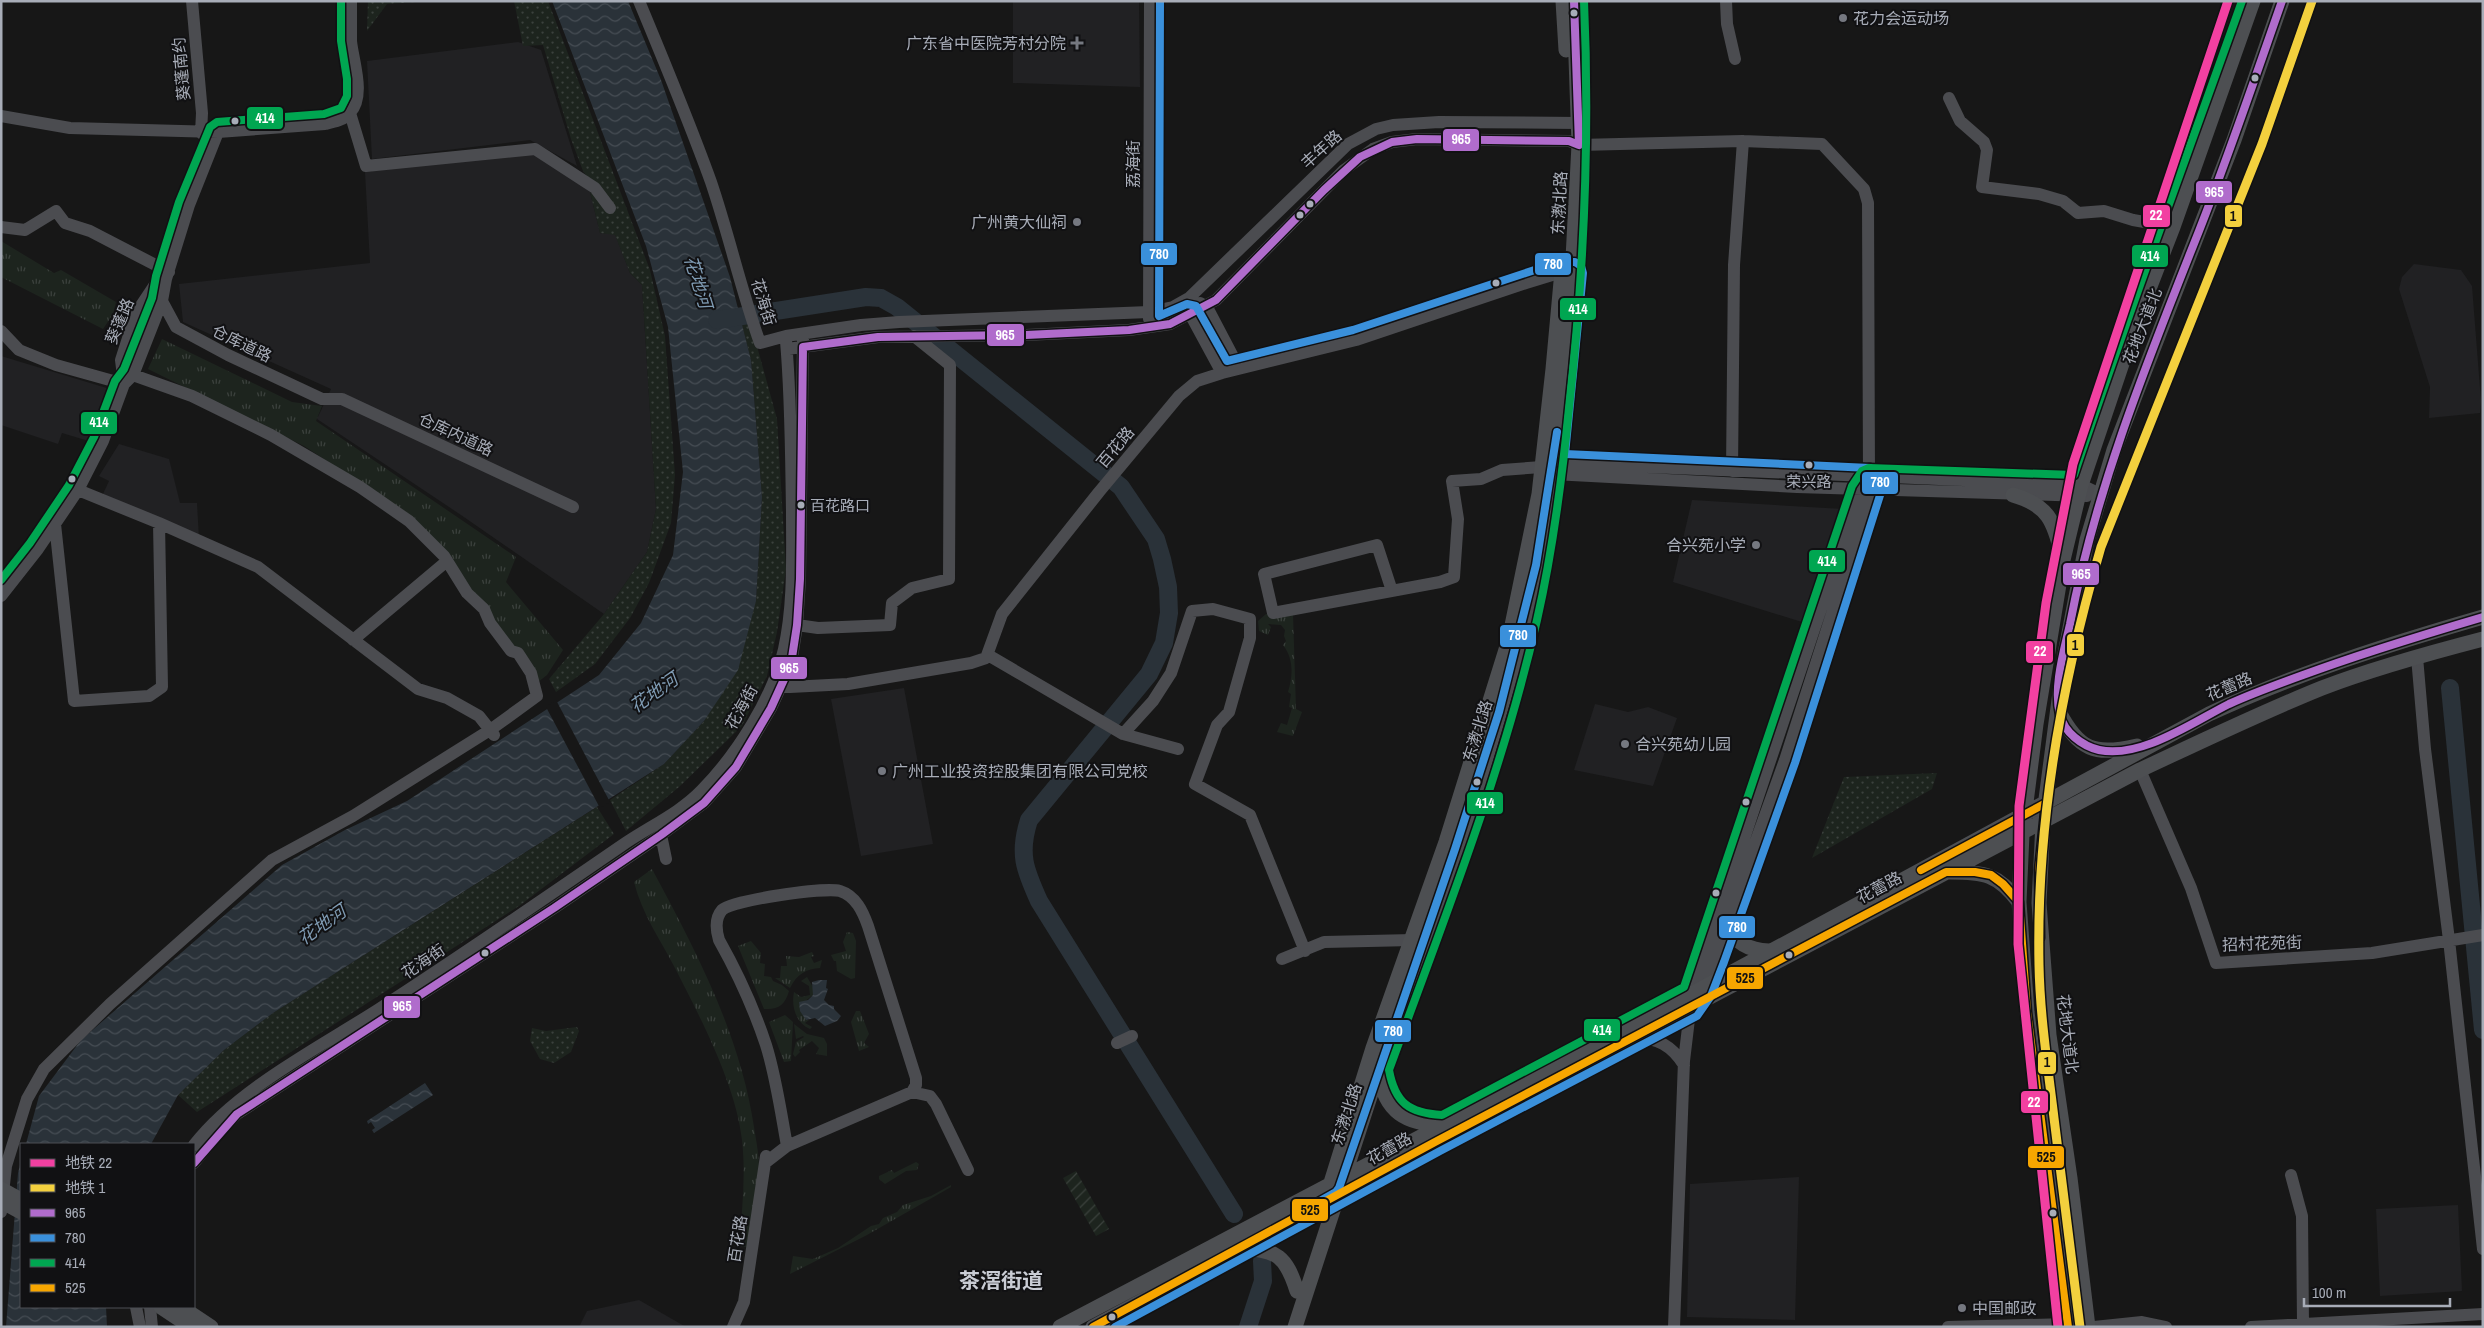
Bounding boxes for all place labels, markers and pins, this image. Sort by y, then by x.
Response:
place label: 花力会运动场 [1853,7,1949,29]
unlabelled marker [1569,8,1579,18]
marker: 花力会运动场 [1837,12,1849,24]
place label: 广东省中医院芳村分院 [906,32,1066,54]
marker: 广东省中医院芳村分院 [1070,36,1084,50]
unlabelled marker [2250,73,2260,83]
unlabelled marker [230,116,240,126]
unlabelled marker [1305,199,1315,209]
unlabelled marker [1295,210,1305,220]
place label: 广州黄大仙祠 [971,211,1067,233]
marker: 广州黄大仙祠 [1071,216,1083,228]
unlabelled marker [1491,278,1501,288]
marker: 荣兴路 [1804,460,1814,470]
place label: 荣兴路 [1786,471,1832,492]
unlabelled marker [67,474,77,484]
place label: 百花路口 [810,495,870,516]
marker: 百花路口 [796,500,806,510]
place label: 合兴苑小学 [1666,534,1746,556]
marker: 合兴苑小学 [1750,539,1762,551]
place label: 合兴苑幼儿园 [1635,733,1731,755]
marker: 合兴苑幼儿园 [1619,738,1631,750]
place label: 广州工业投资控股集团有限公司党校 [892,760,1148,782]
marker: 广州工业投资控股集团有限公司党校 [876,765,888,777]
unlabelled marker [1472,777,1482,787]
unlabelled marker [1741,797,1751,807]
unlabelled marker [1711,888,1721,898]
unlabelled marker [480,948,490,958]
unlabelled marker [1784,950,1794,960]
unlabelled marker [2048,1208,2058,1218]
place label: 中国邮政 [1972,1297,2036,1319]
marker: 中国邮政 [1956,1302,1968,1314]
unlabelled marker [1107,1312,1117,1322]

